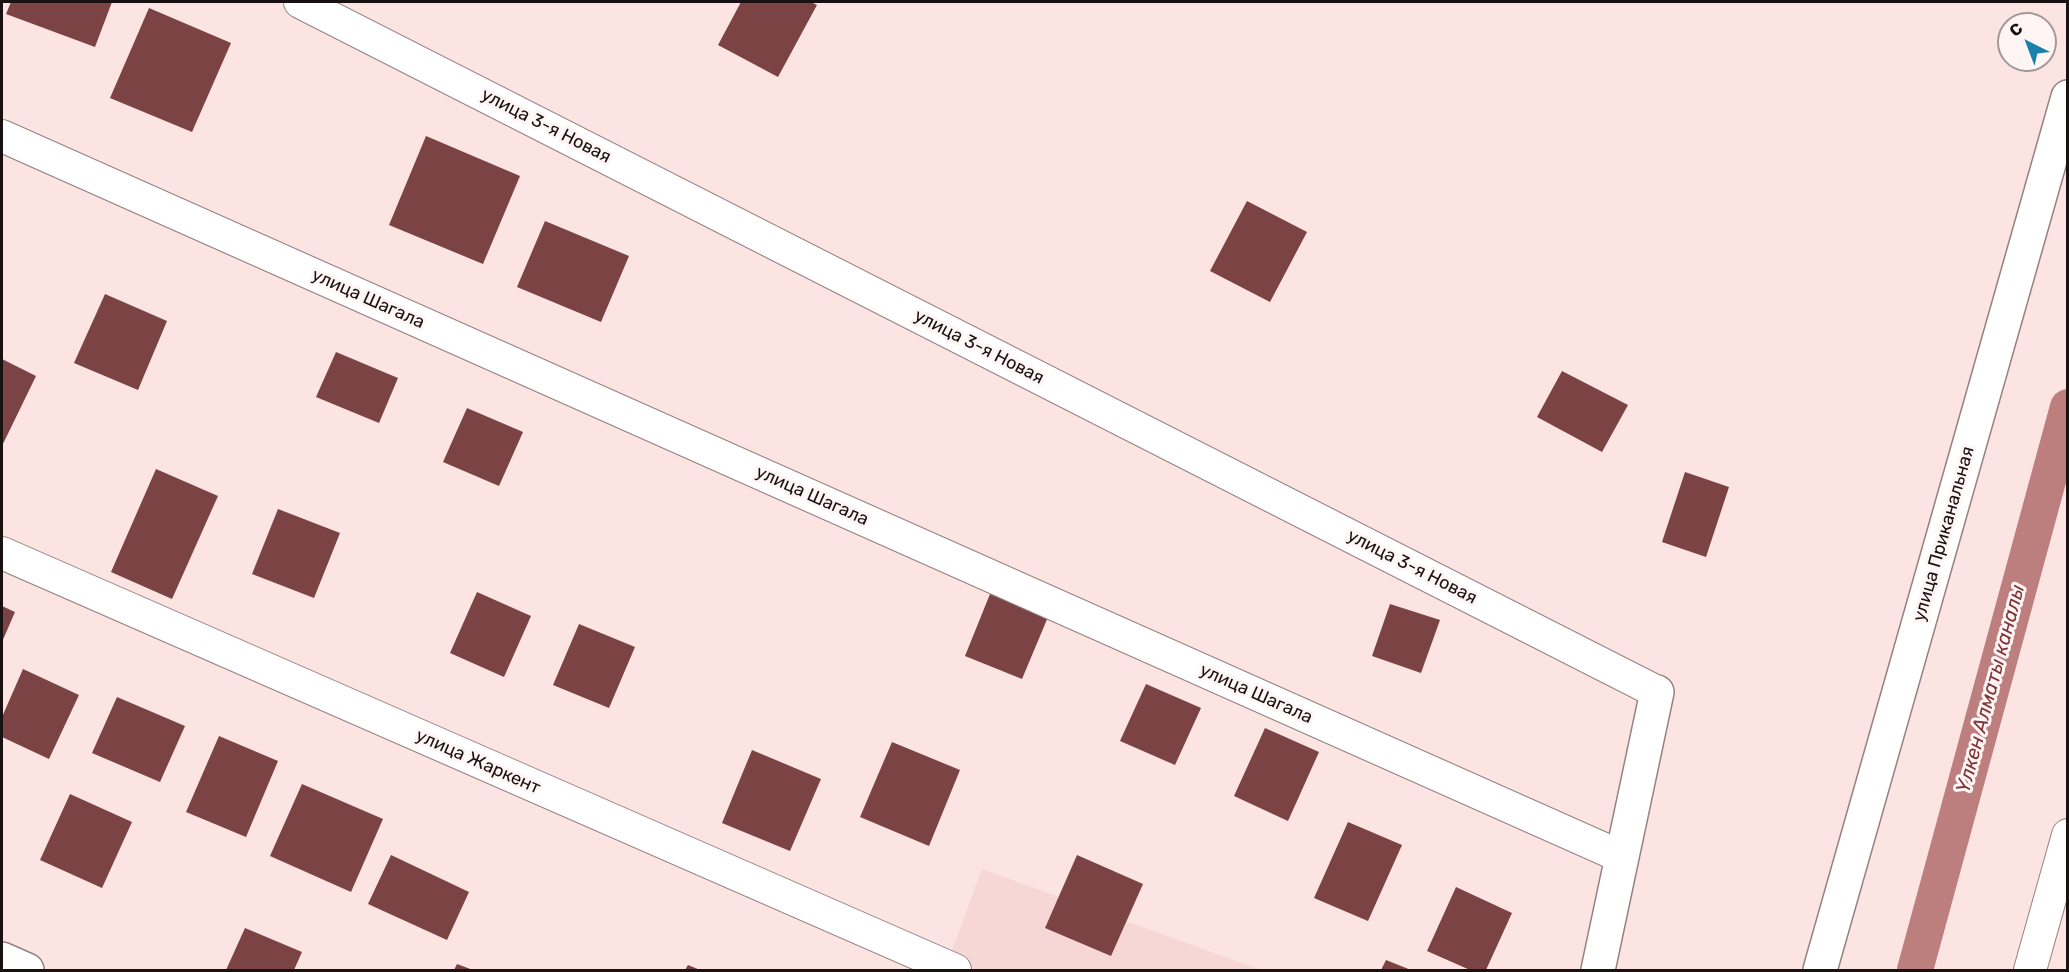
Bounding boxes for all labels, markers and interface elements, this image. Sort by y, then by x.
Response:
north arrow [1997,12,2057,72]
text: С [2005,19,2026,41]
street label: улица 3-я Новая [477,84,615,168]
street label: улица Шагала [308,264,428,334]
street label: улица 3-я Новая [910,305,1048,389]
street label: улица Приканальная [1909,444,1979,624]
street label: улица Шагала [752,461,872,531]
street label: улица 3-я Новая [1343,525,1481,609]
water label: Үлкен Алматы каналы [1952,582,2030,796]
street label: улица Шагала [1196,659,1316,729]
street label: улица Жаркент [412,725,544,799]

